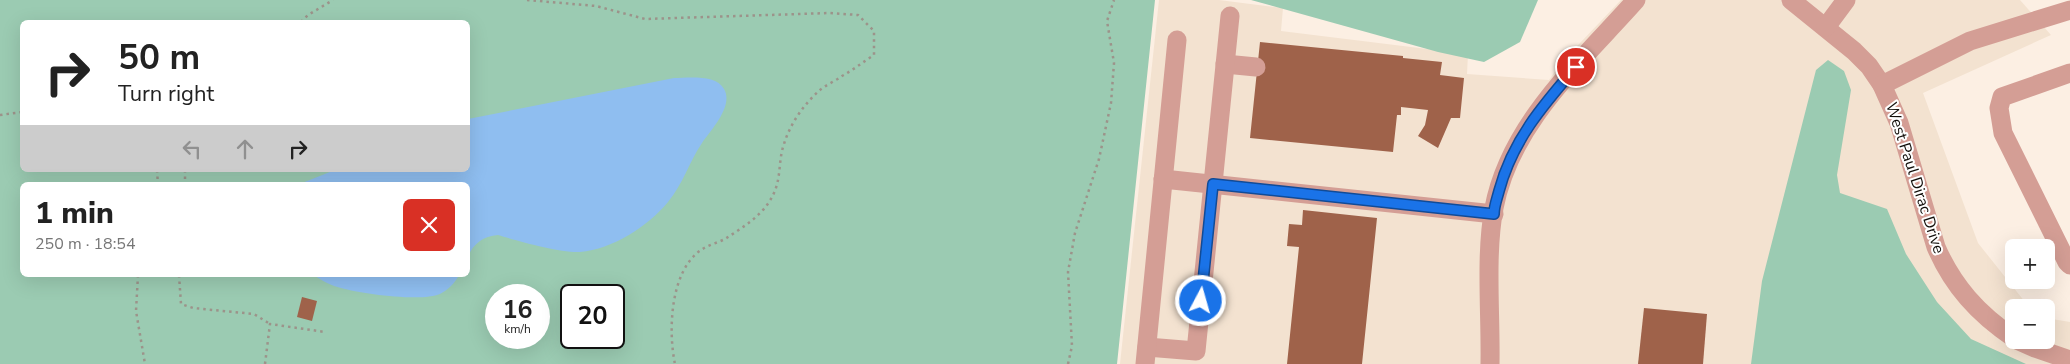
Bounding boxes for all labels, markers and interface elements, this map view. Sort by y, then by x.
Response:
text: 50 m [118,34,200,81]
icon: right [35,40,100,105]
pin [1555,46,1597,88]
icon: arrive [1562,53,1590,81]
text: Turn right [118,79,214,109]
street label: West Paul Dirac Drive [1880,100,1950,256]
icon: left [178,135,206,163]
icon: ahead [231,135,259,163]
icon: right [284,135,312,163]
text: 1 min [35,193,114,234]
button: close [403,199,455,251]
text: 250 m · 18:54 [35,233,136,255]
map controls [2005,239,2055,349]
button: + [2005,239,2055,289]
position arrow [1174,274,1226,326]
speed limit sign: 20 [560,284,625,349]
text: 16 [502,293,533,327]
button: − [2005,299,2055,349]
text: km/h [504,321,531,337]

